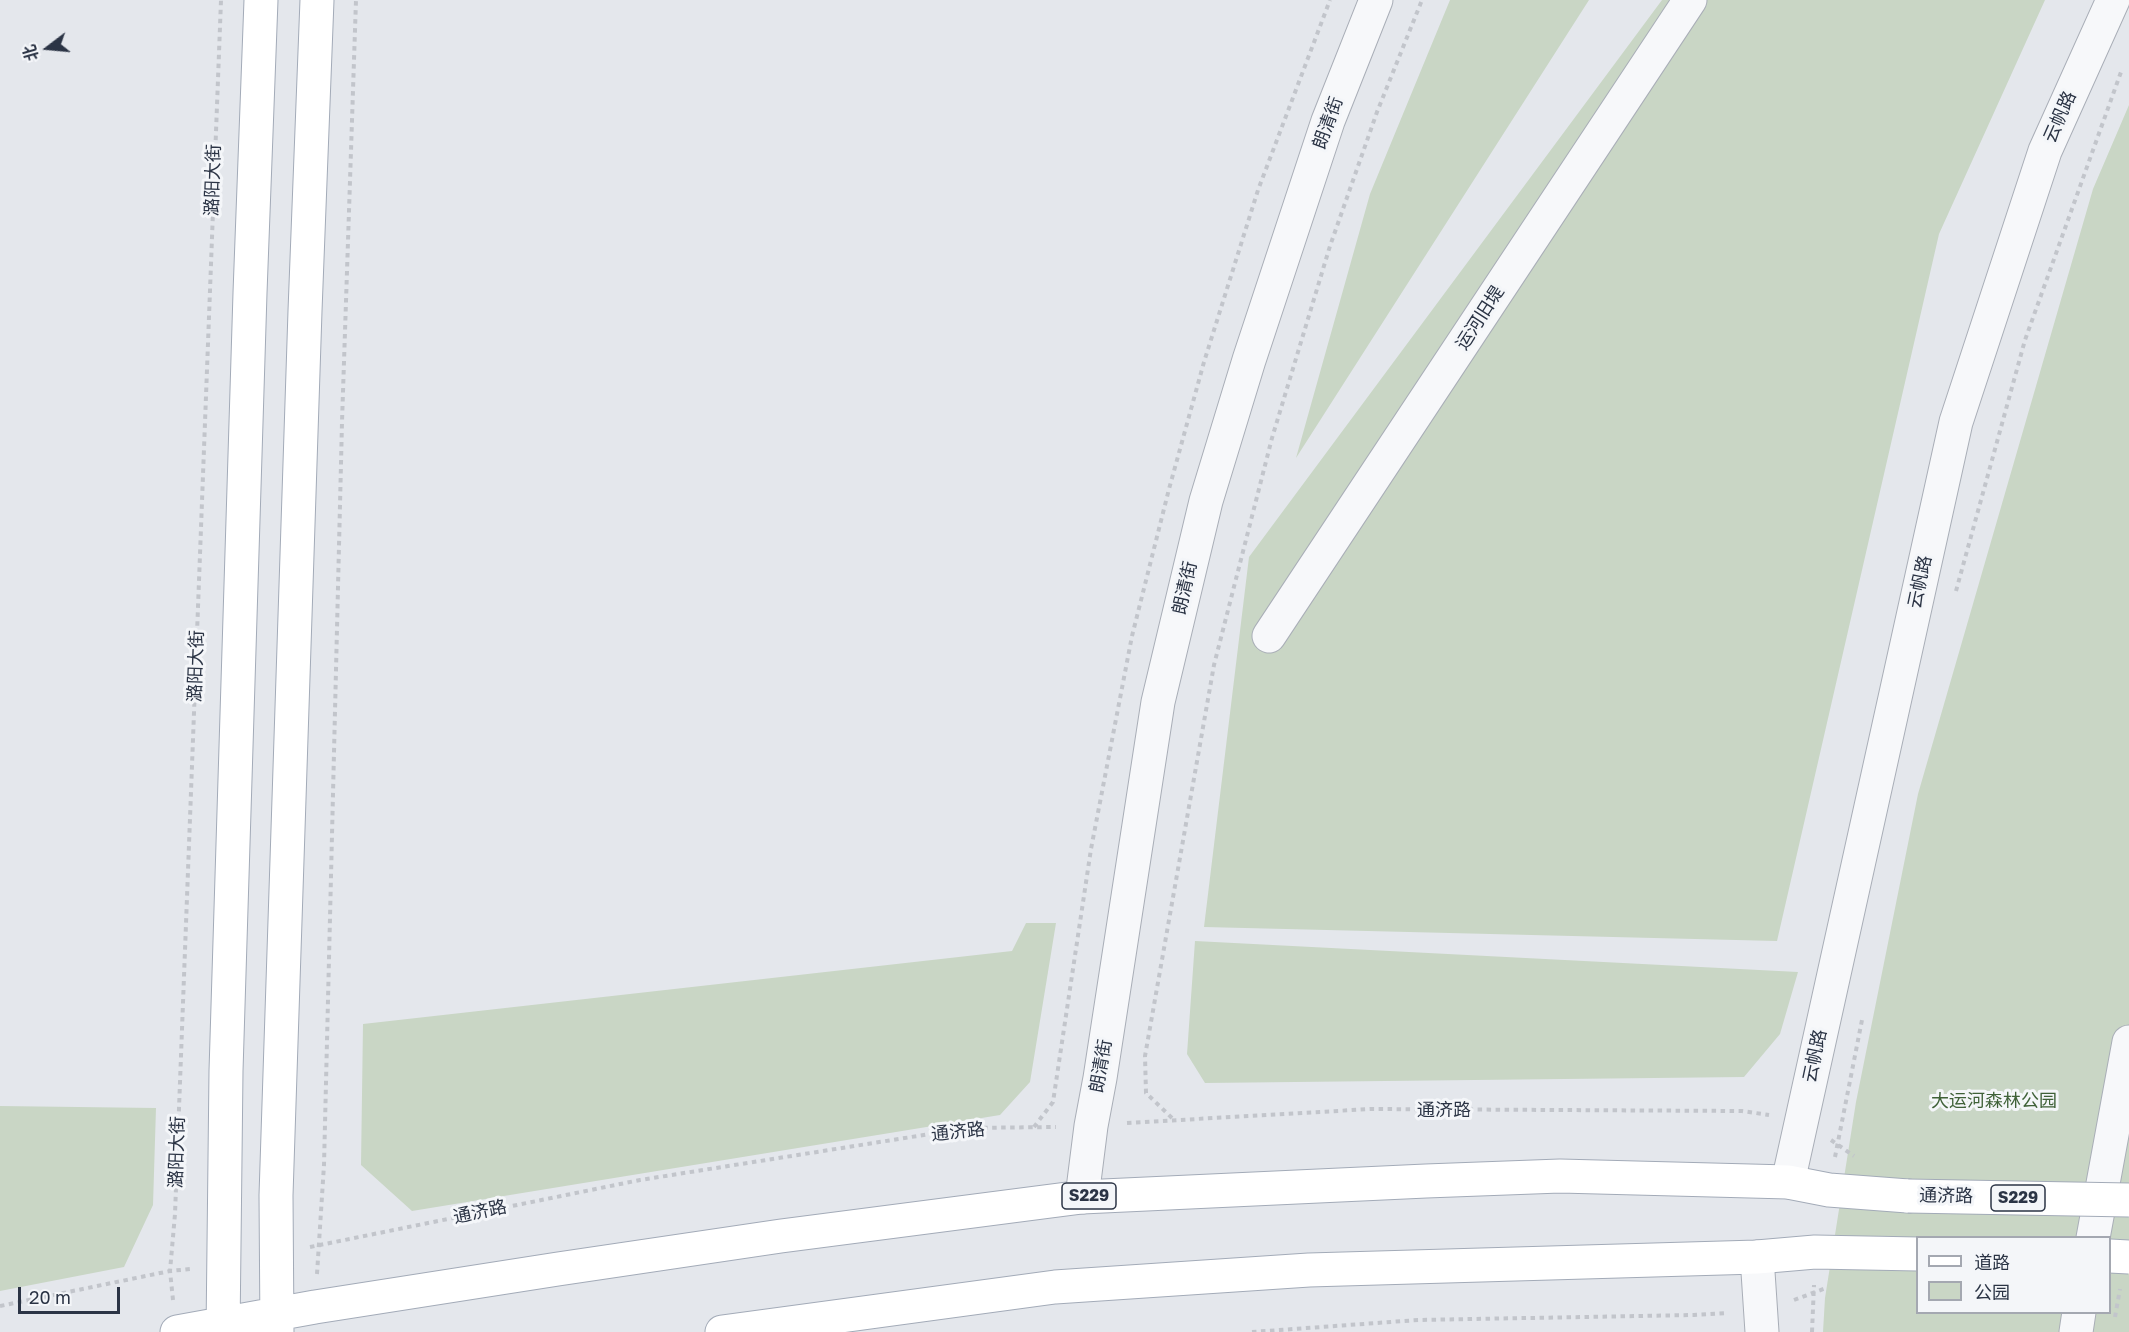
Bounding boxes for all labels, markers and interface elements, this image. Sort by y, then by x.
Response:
north arrow [18,18,78,78]
text: 北 [19,43,43,63]
street label: 云帆路 [2039,88,2081,146]
street label: 朗清街 [1309,94,1347,152]
street label: 潞阳大街 [201,144,225,216]
street label: 运河旧堤 [1451,282,1509,354]
street label: 云帆路 [1904,553,1936,611]
street label: 朗清街 [1168,559,1202,617]
street label: 潞阳大街 [184,630,208,702]
street label: 云帆路 [1799,1027,1831,1085]
street label: 朗清街 [1086,1038,1116,1094]
park label: 大运河森林公园 [1931,1090,2057,1112]
street label: 通济路 [1417,1099,1471,1121]
street label: 潞阳大街 [165,1116,189,1188]
street label: 通济路 [930,1118,986,1146]
road number: S229 [1062,1183,1116,1209]
street label: 通济路 [1919,1185,1973,1207]
road number: S229 [1991,1185,2045,1211]
street label: 通济路 [451,1196,509,1228]
legend [1916,1236,2111,1314]
text: 道路 [1974,1251,2010,1273]
scale bar [21,1275,123,1313]
text: 公园 [1974,1281,2010,1303]
text: 20 m [29,1286,71,1308]

